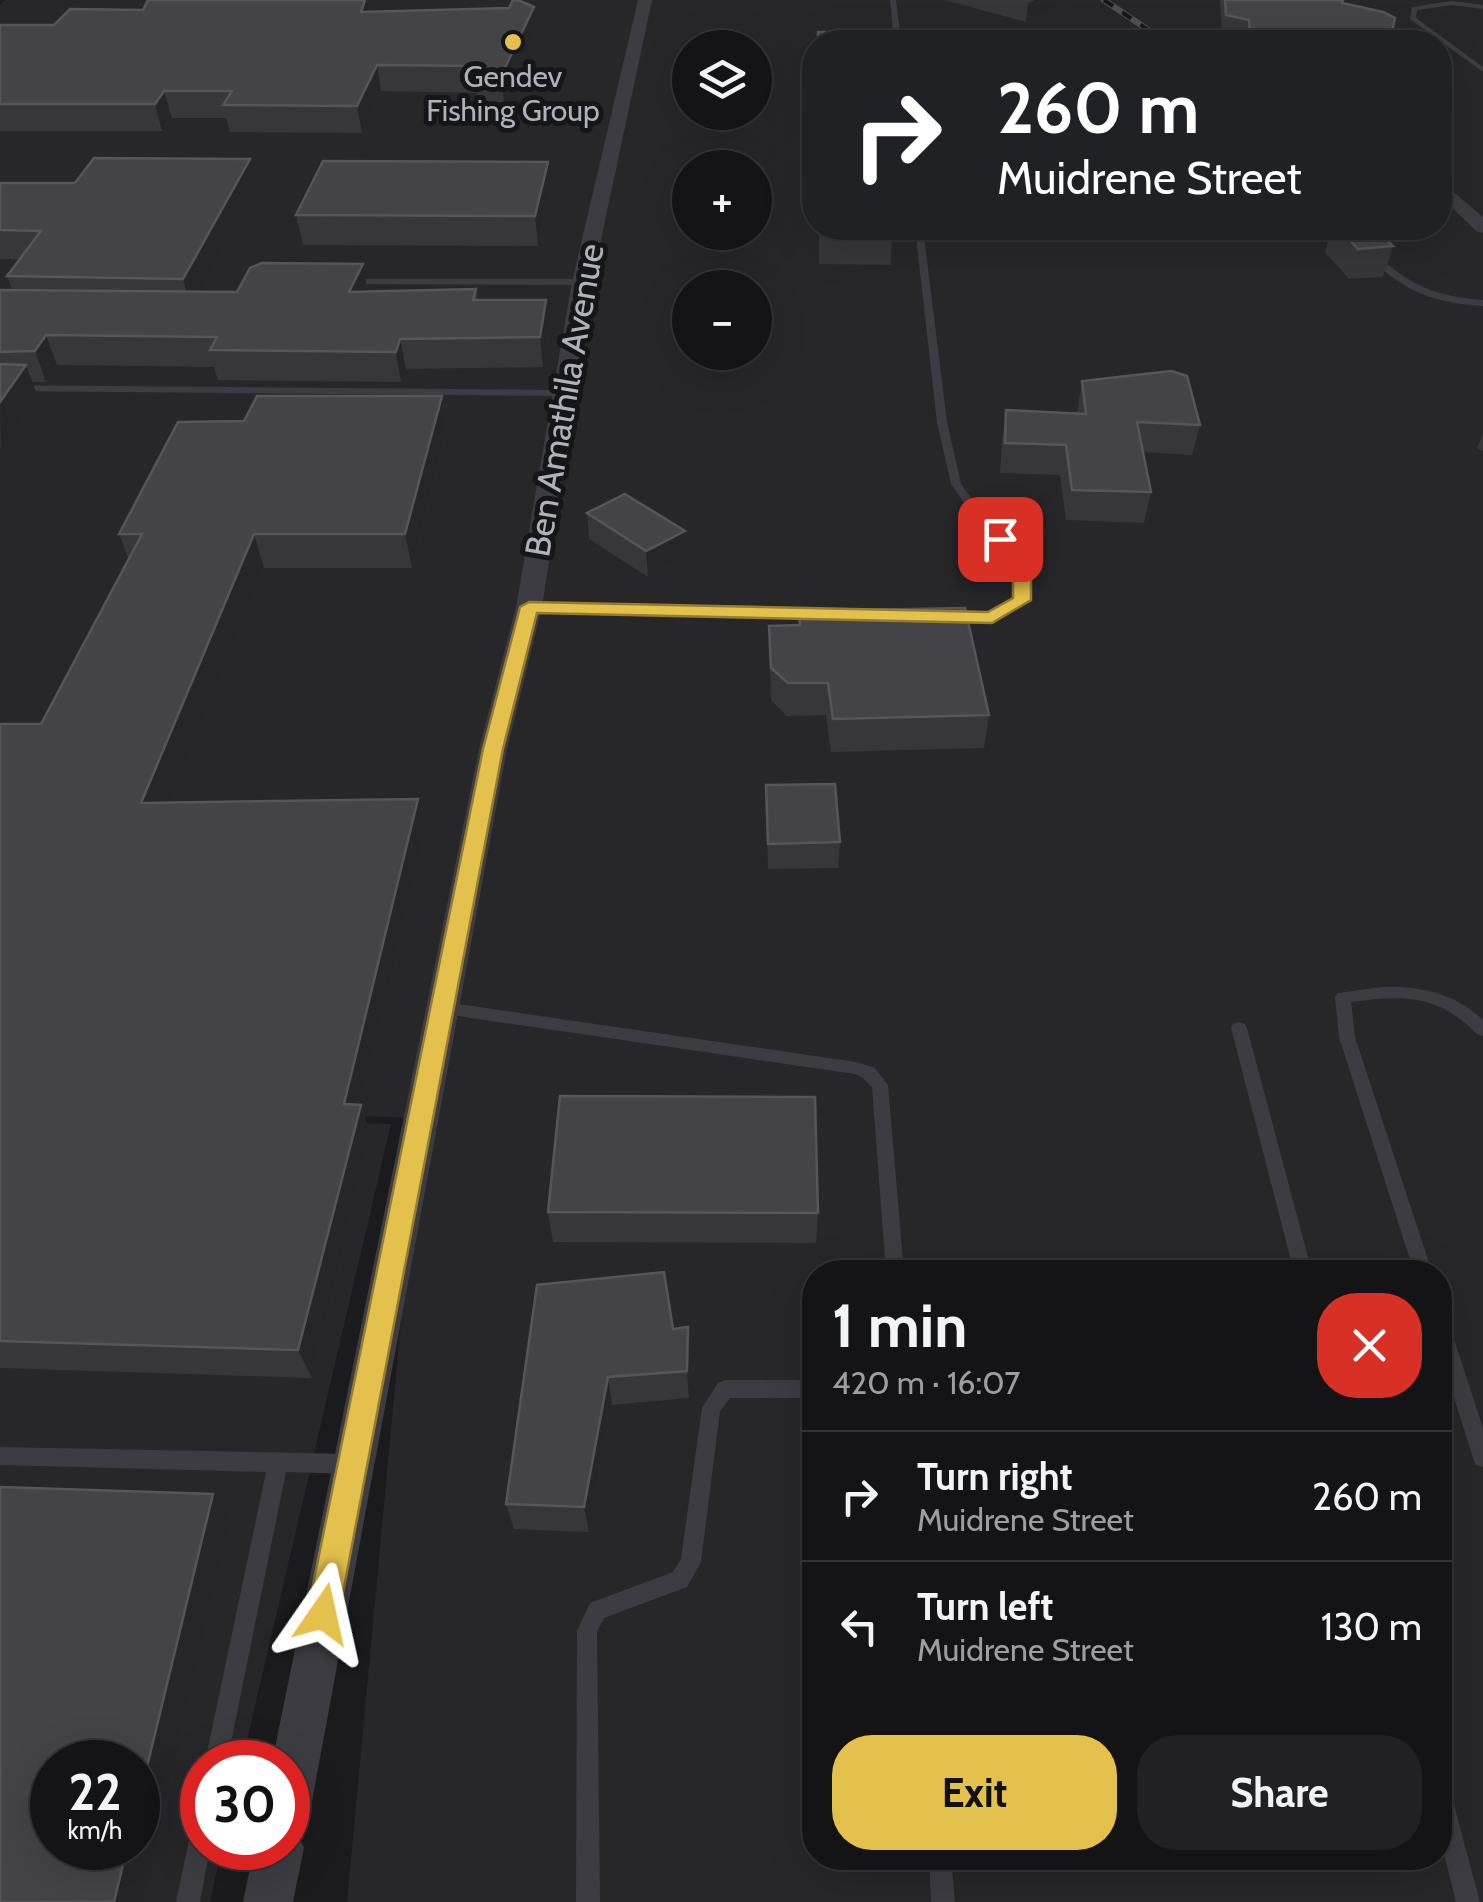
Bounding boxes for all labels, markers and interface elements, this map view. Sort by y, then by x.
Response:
map controls [672,30,772,370]
button: layers [672,30,772,130]
marker: Gendev Fishing Group [502,31,524,53]
place label: Gendev Fishing Group [426,58,600,129]
text: 260 m [997,65,1199,151]
icon: right [832,70,962,200]
button: + [672,150,772,250]
text: Muidrene Street [997,151,1302,205]
street label: Ben Amathila Avenue [515,240,613,560]
button: − [672,270,772,370]
pin [958,497,1043,582]
icon: arrive [973,512,1028,567]
text: 1 min [832,1289,967,1362]
button: close [1317,1293,1422,1398]
text: 420 m · 16:07 [832,1363,1020,1402]
text: Turn right [917,1453,1073,1500]
icon: right [832,1469,887,1524]
text: 260 m [1312,1473,1422,1520]
text: Muidrene Street [917,1500,1134,1539]
position arrow [271,1562,375,1666]
text: Turn left [917,1583,1053,1630]
icon: left [832,1599,887,1654]
text: 130 m [1321,1603,1422,1650]
text: Muidrene Street [917,1630,1134,1669]
button: Exit [832,1735,1117,1850]
button: Share [1137,1735,1422,1850]
speed limit sign: 30 [180,1740,310,1870]
text: 22 [69,1762,121,1823]
text: km/h [68,1815,122,1845]

